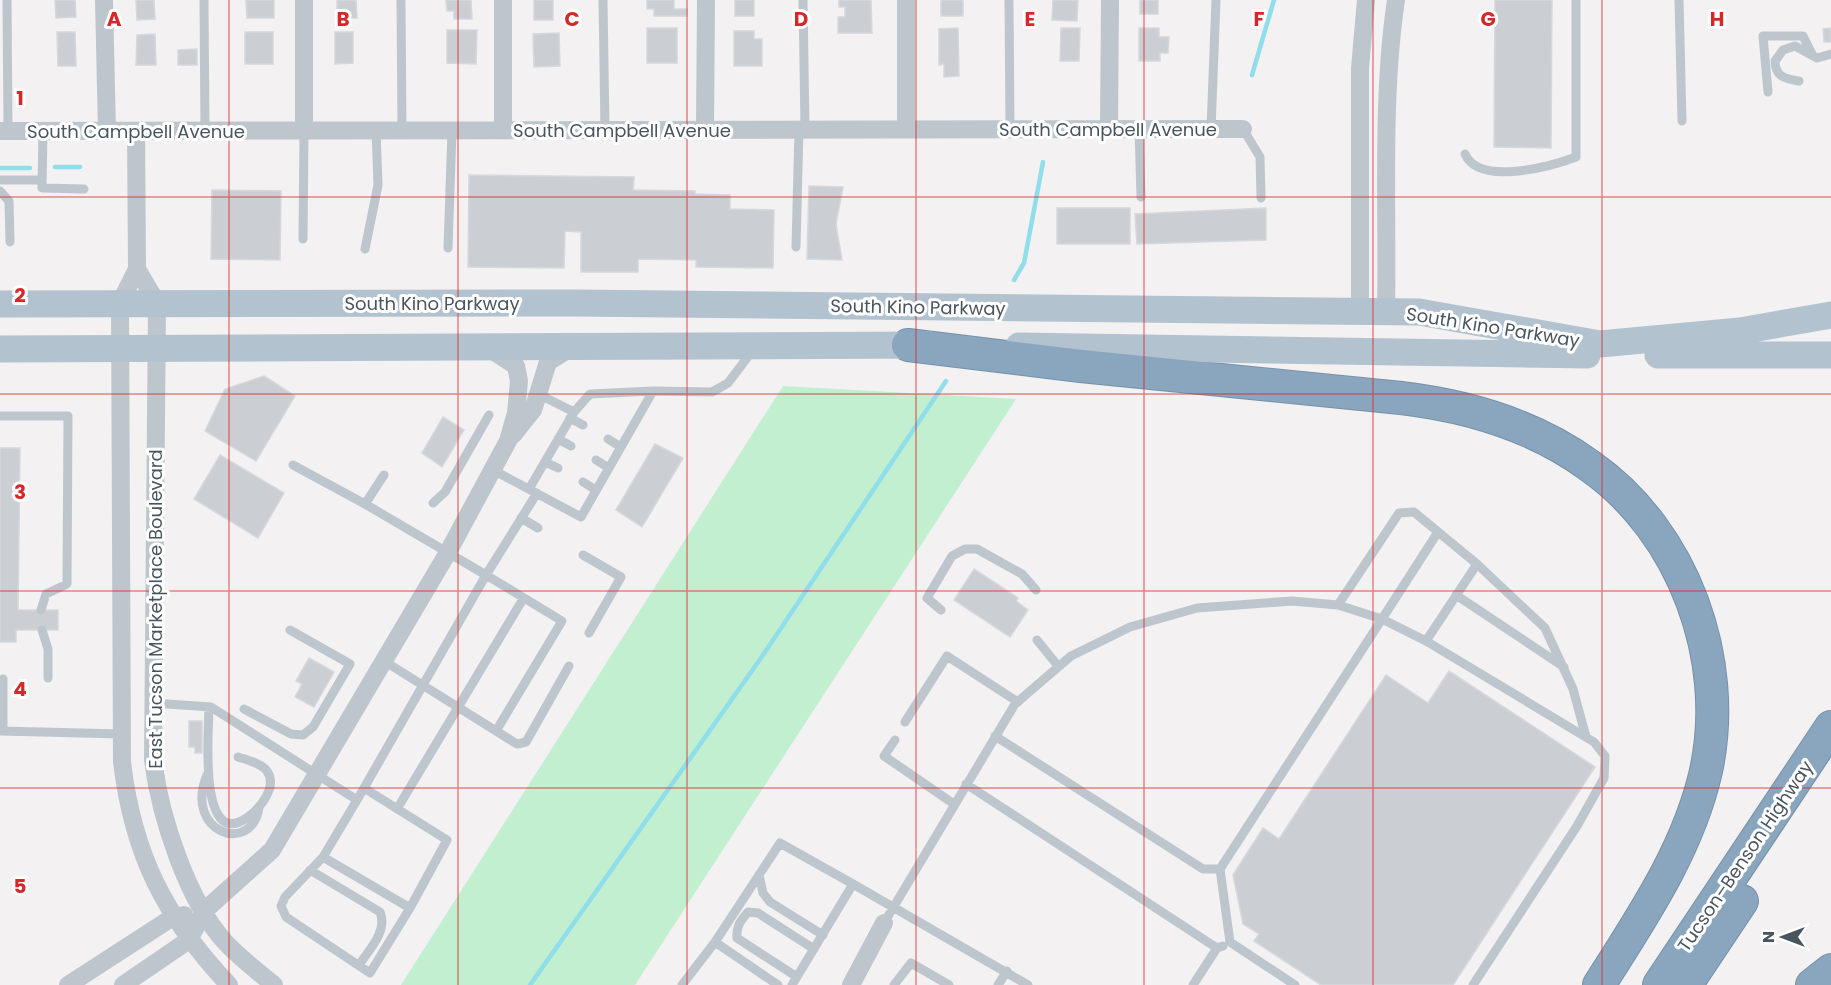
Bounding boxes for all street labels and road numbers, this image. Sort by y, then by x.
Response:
street label: South Campbell Avenue [999,117,1217,142]
street label: South Campbell Avenue [513,118,731,143]
street label: South Campbell Avenue [27,119,245,144]
street label: South Kino Parkway [344,291,520,316]
street label: South Kino Parkway [830,293,1006,321]
street label: South Kino Parkway [1405,301,1581,353]
street label: East Tucson Marketplace Boulevard [143,449,168,769]
street label: Tucson–Benson Highway [1672,756,1818,956]

